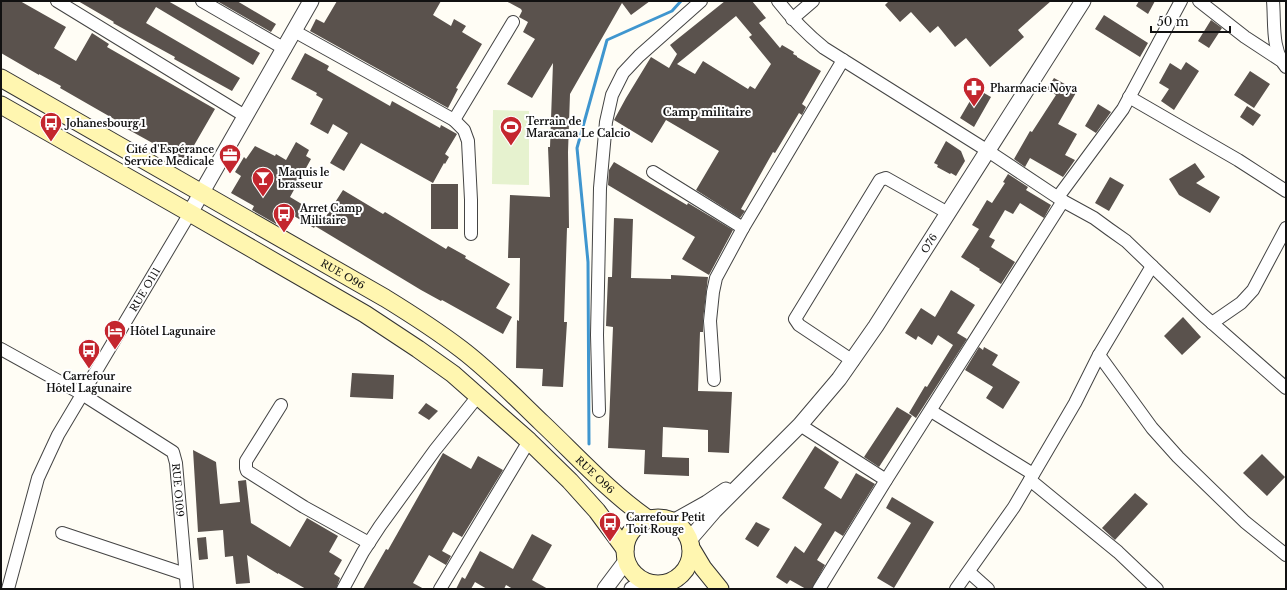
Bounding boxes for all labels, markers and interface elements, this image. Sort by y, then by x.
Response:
scale bar [1151,8,1230,34]
text: 50 m [1157,14,1189,29]
pharmacy icon: Pharmacie Noya [961,75,987,108]
place label: Pharmacie Noya [990,82,1077,95]
district label: Camp militaire [663,105,752,119]
bus stop icon: Johanesbourg 1 [38,110,64,143]
sports icon: Terrain de Maracana Le Calcio [498,114,524,147]
place label: Terrain de Maracana Le Calcio [526,115,631,140]
place label: Johanesbourg 1 [64,117,146,130]
office icon: Cité d'Espérance Service Medicale [217,142,243,175]
place label: Cité d'Espérance Service Medicale [124,143,214,168]
bar icon: Maquis le brasseur [250,165,276,198]
place label: Maquis le brasseur [277,166,329,191]
bus stop icon: Arret Camp Militaire [271,201,297,234]
place label: Arret Camp Militaire [299,202,362,227]
street label: O76 [918,231,940,256]
street label: RUE O96 [318,256,367,292]
street label: RUE O111 [126,265,163,314]
hotel icon: Hôtel Lagunaire [102,318,128,351]
place label: Hôtel Lagunaire [130,325,216,338]
bus stop icon: Carrefour Hôtel Lagunaire [76,337,102,370]
place label: Carrefour Hôtel Lagunaire [46,370,132,395]
street label: RUE O96 [573,453,617,496]
street label: RUE O109 [170,462,187,517]
bus stop icon: Carrefour Petit Toit Rouge [597,510,623,543]
place label: Carrefour Petit Toit Rouge [626,511,705,536]

